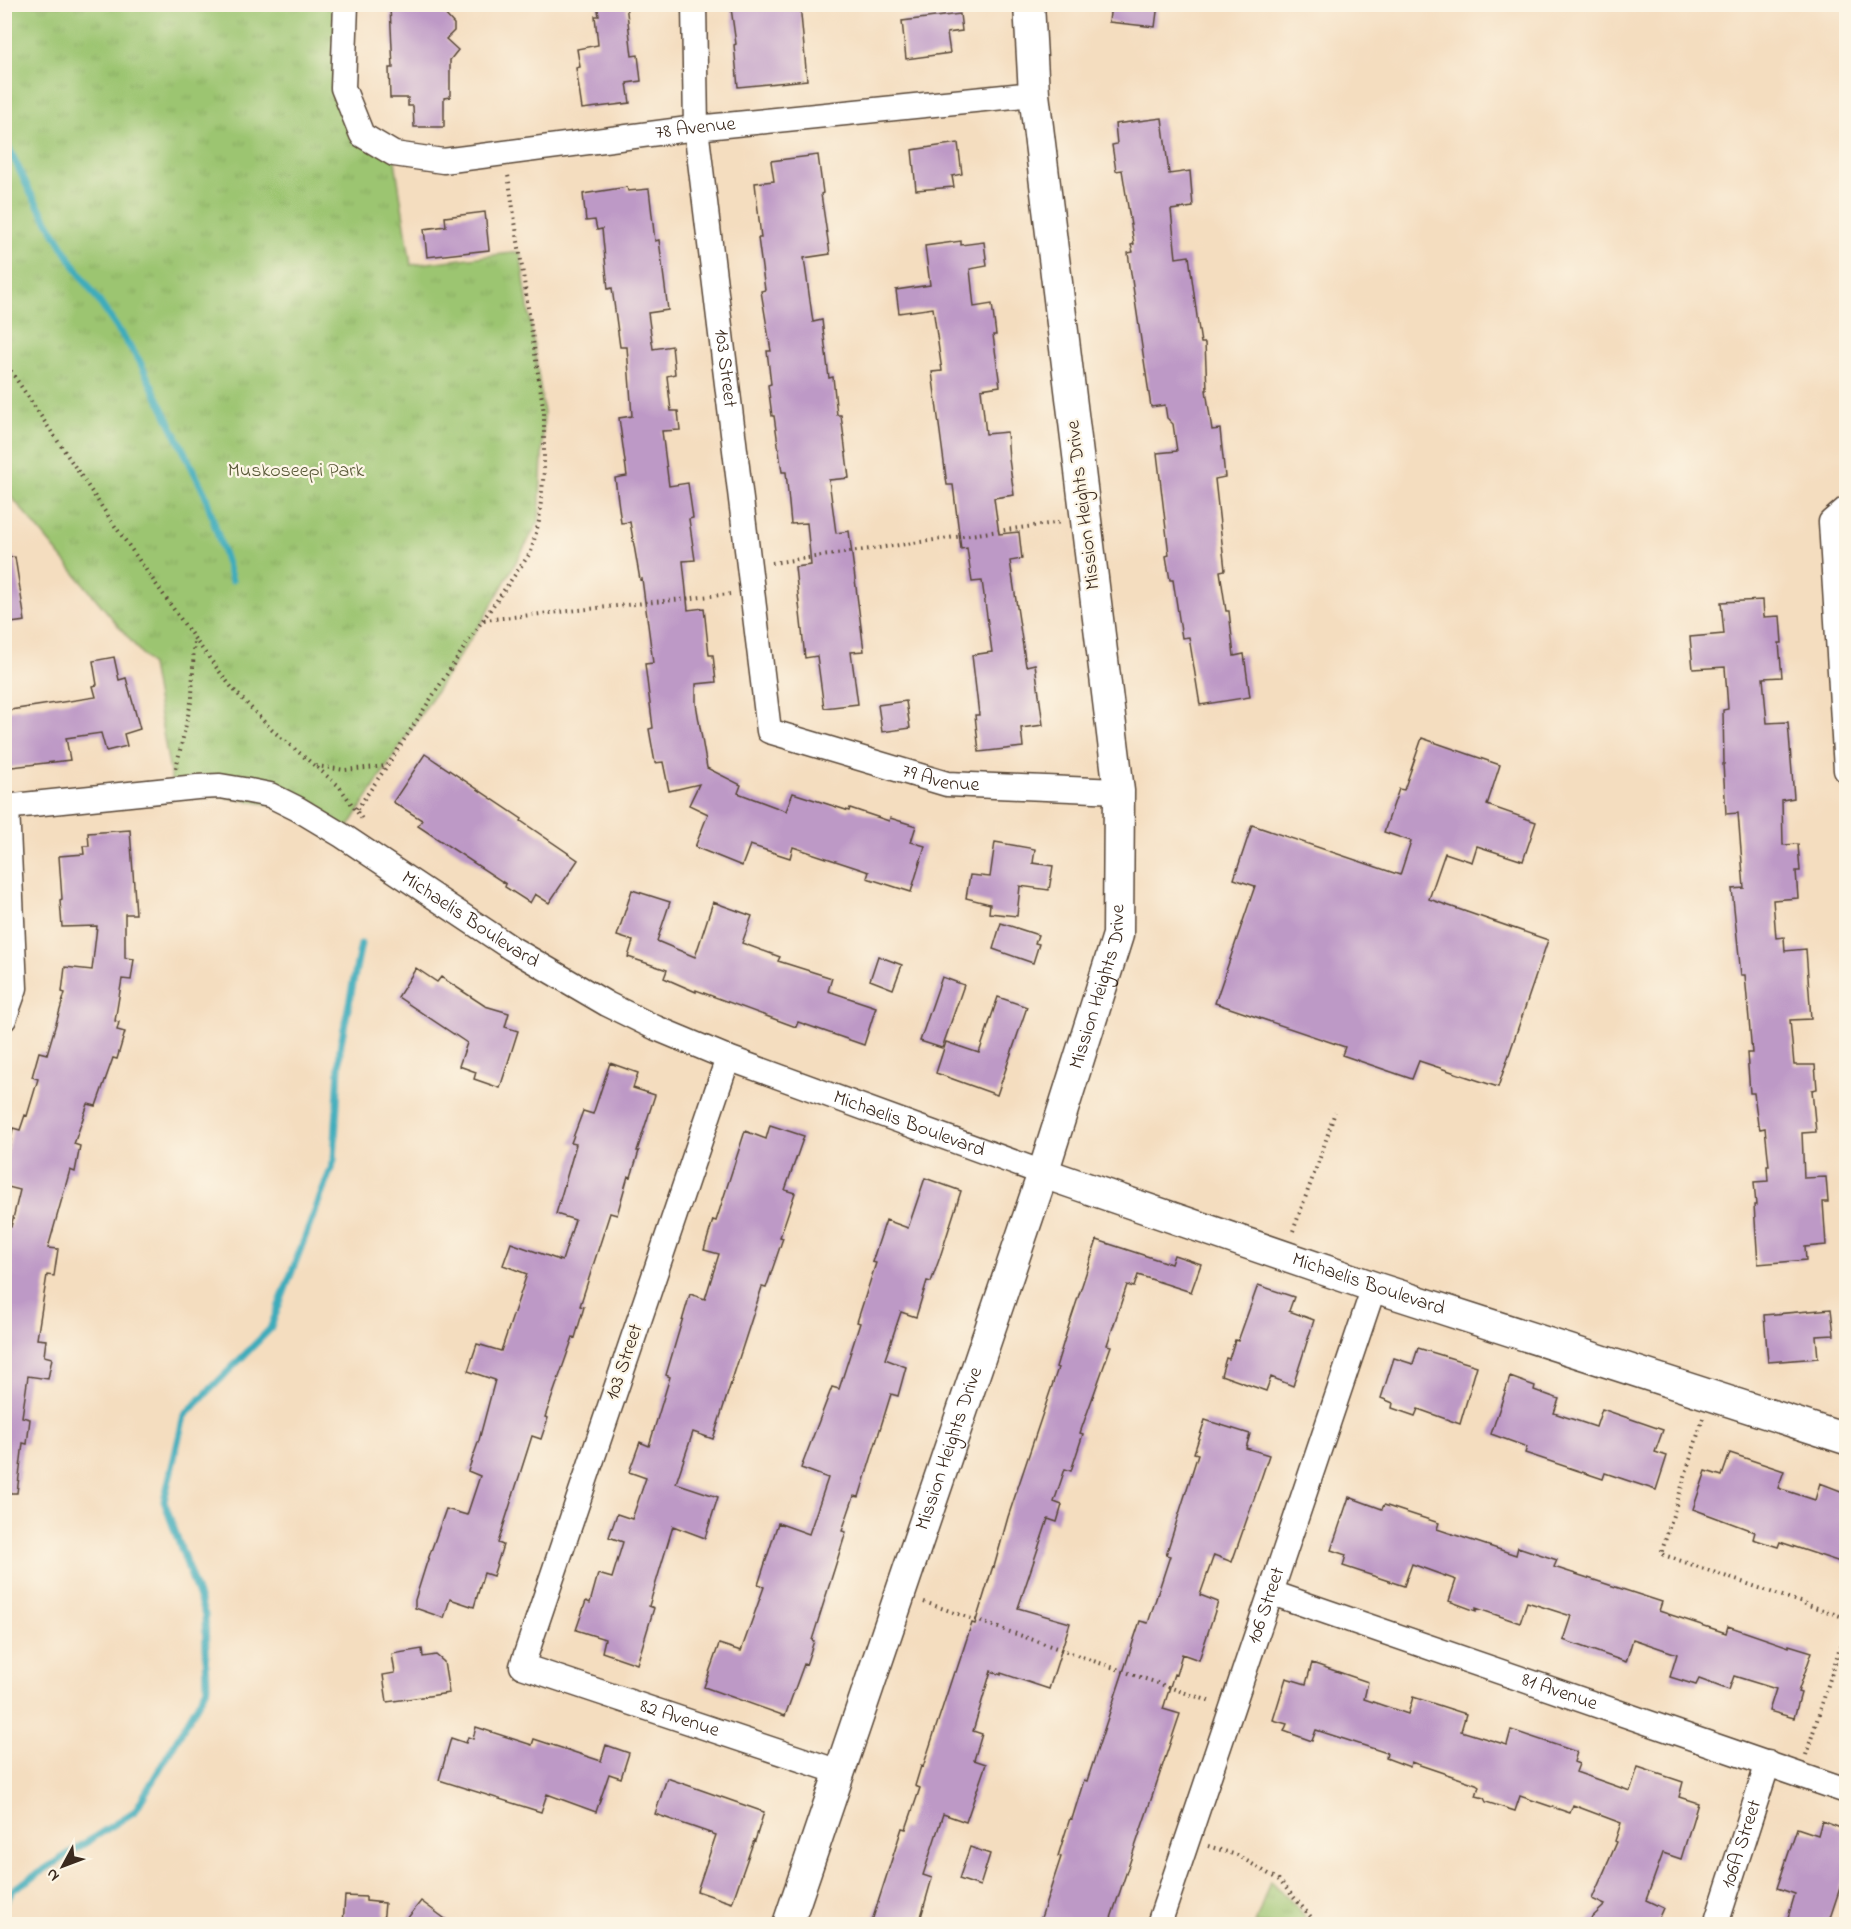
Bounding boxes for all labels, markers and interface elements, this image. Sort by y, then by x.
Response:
street label: 78 Avenue [654,110,737,148]
street label: 103 Street [706,327,744,409]
street label: Mission Heights Drive [1059,418,1110,591]
park label: Muskoseepi Park [228,457,365,486]
street label: 79 Avenue [898,757,980,800]
street label: Michaelis Boulevard [395,864,544,976]
street label: Mission Heights Drive [1062,904,1133,1073]
street label: Michaelis Boulevard [829,1083,989,1165]
street label: Michaelis Boulevard [1288,1245,1449,1323]
street label: 103 Street [598,1320,652,1404]
street label: Mission Heights Drive [908,1363,991,1534]
street label: 106 Street [1240,1563,1293,1648]
street label: 81 Avenue [1517,1666,1601,1719]
street label: 82 Avenue [636,1692,723,1745]
street label: 106A Street [1714,1796,1770,1892]
north arrow [33,1836,93,1896]
text: N [40,1862,66,1886]

